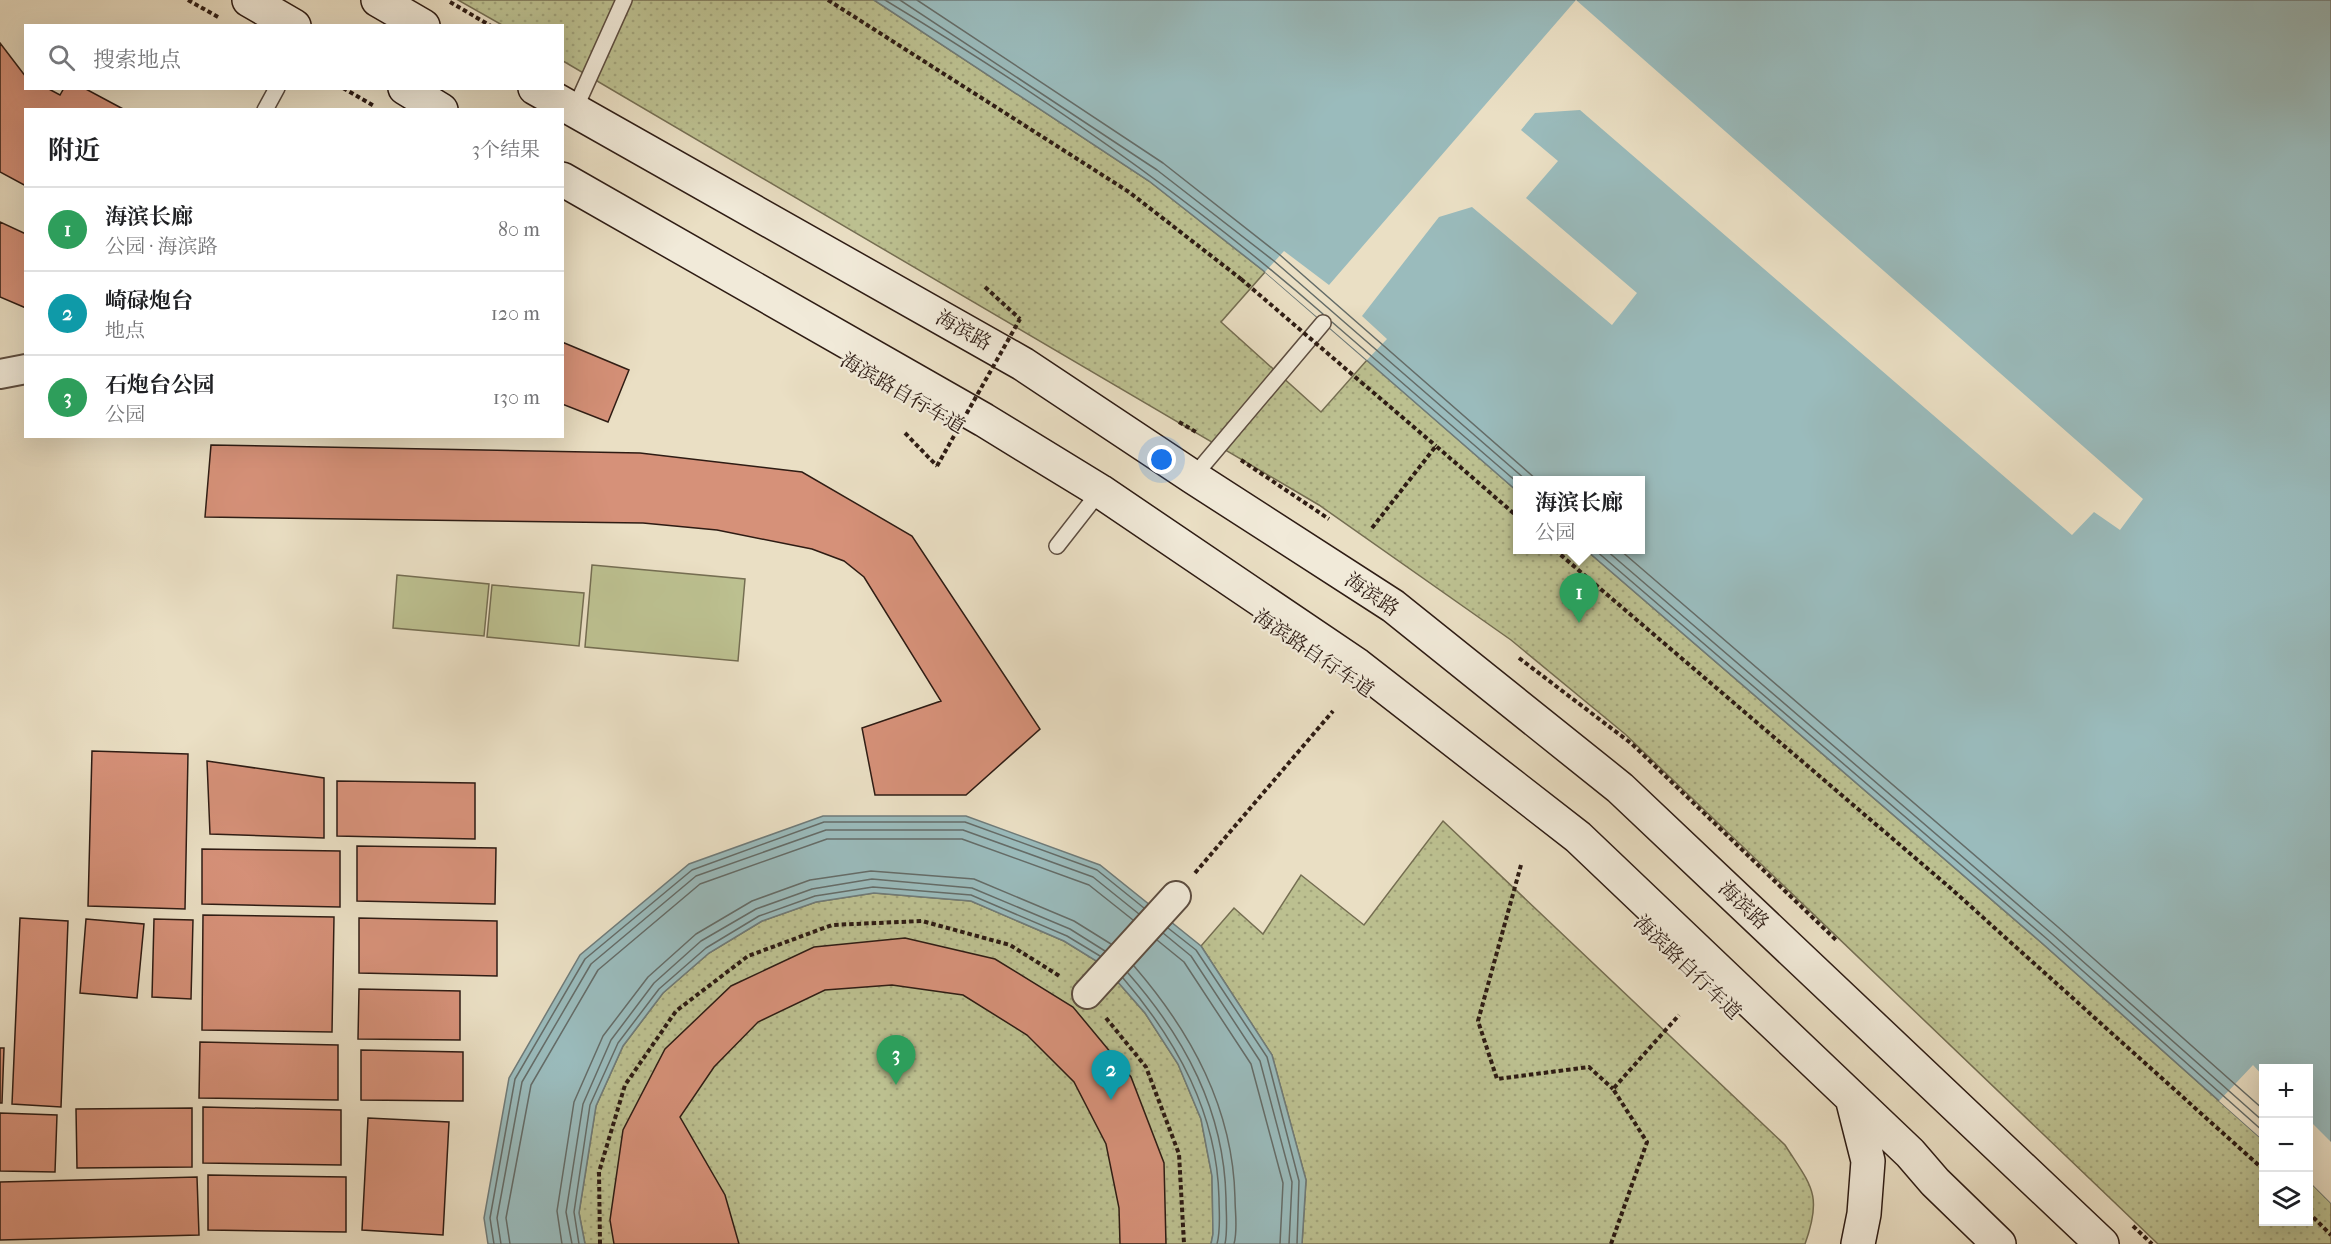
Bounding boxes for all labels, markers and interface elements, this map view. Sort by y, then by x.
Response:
search box [24,24,564,90]
icon: search [45,41,78,74]
text: 搜索地点 [93,47,181,73]
text: 附近 [48,135,100,166]
text: 3个结果 [472,138,540,161]
text: 海滨长廊 [105,204,193,230]
text: 1 [64,218,71,241]
text: 80 m [498,218,540,241]
text: 公园 · 海滨路 [105,235,218,258]
text: 崎碌炮台 [105,288,193,314]
text: 2 [62,302,73,325]
text: 120 m [491,302,540,325]
street label: 海滨路 [932,306,996,355]
text: 地点 [105,319,145,342]
street label: 海滨路自行车道 [836,348,969,438]
text: 石炮台公园 [105,372,215,398]
text: 3 [63,386,72,409]
text: 130 m [493,386,540,409]
text: 公园 [105,403,145,426]
your location [1147,445,1176,474]
popup [1513,476,1645,554]
text: 海滨长廊 [1535,490,1623,516]
text: 公园 [1535,521,1575,544]
street label: 海滨路 [1340,568,1403,621]
pin: 1 [1560,574,1598,623]
street label: 海滨路自行车道 [1249,605,1378,702]
street label: 海滨路 [1714,876,1773,934]
street label: 海滨路自行车道 [1629,910,1746,1024]
pin: 3 [876,1036,916,1085]
pin: 2 [1092,1050,1130,1100]
map controls [2259,1064,2313,1226]
button: + [2259,1064,2313,1118]
button: − [2259,1118,2313,1172]
button: layers [2259,1172,2313,1226]

